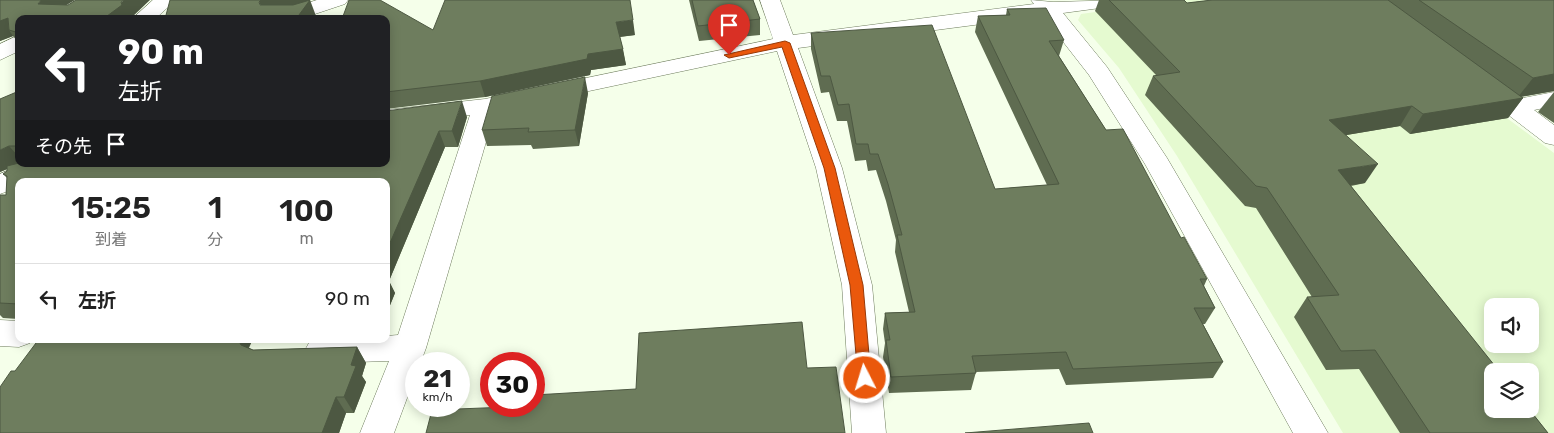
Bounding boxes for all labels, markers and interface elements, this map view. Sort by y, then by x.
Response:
pin [708,4,750,55]
icon: arrive [715,11,743,39]
text: 90 m [118,31,204,73]
icon: left [35,35,100,100]
text: 左折 [118,78,162,105]
icon: arrive [102,130,130,158]
text: その先 [35,135,92,158]
text: 15:25 [71,190,151,226]
text: 1 [208,190,222,226]
text: 100 [279,193,334,229]
text: m [299,229,314,248]
text: 到着 [95,230,127,249]
text: 分 [207,230,223,249]
icon: left [35,285,63,313]
text: 90 m [325,287,370,310]
text: 左折 [78,289,116,312]
map controls [1484,298,1539,418]
button: sound [1484,298,1539,353]
position arrow [838,351,890,403]
speed limit sign: 30 [480,352,545,417]
button: layers [1484,363,1539,418]
text: 21 [423,364,452,393]
text: km/h [423,390,452,404]

